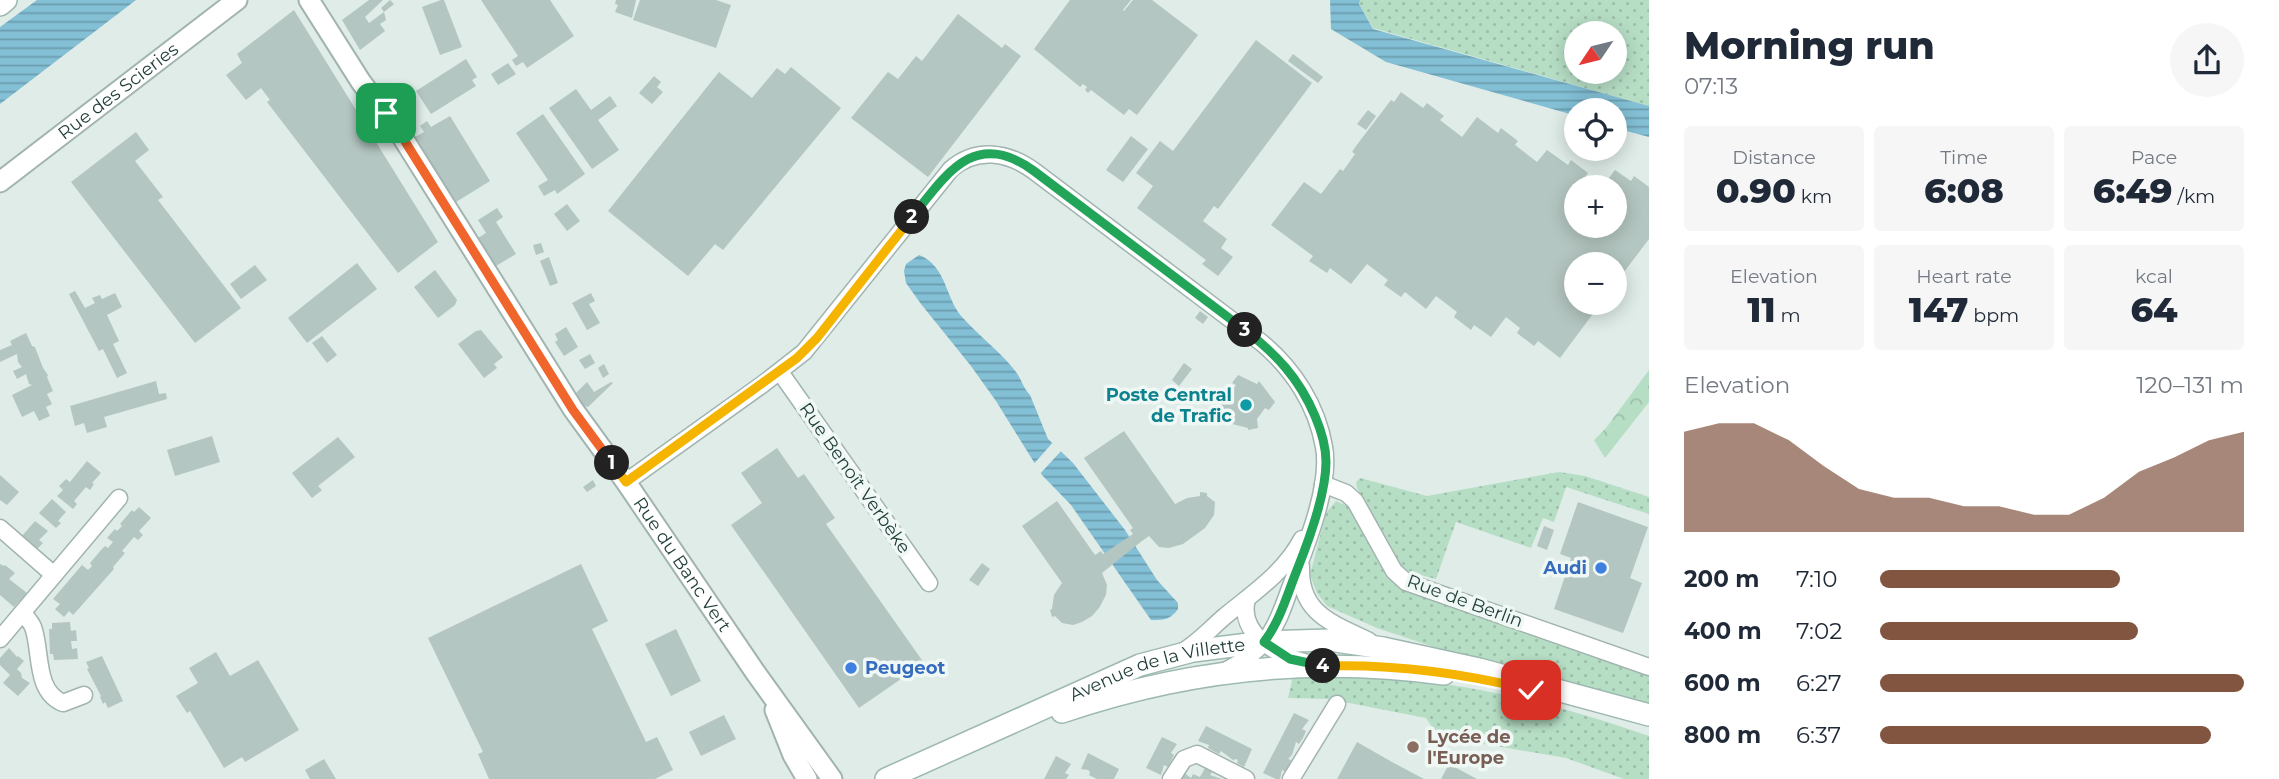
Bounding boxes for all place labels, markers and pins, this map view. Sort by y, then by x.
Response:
pin [356,83,416,143]
pin: 2 [894,200,930,234]
pin: 3 [1228,312,1262,348]
place label: Poste Central de Trafic [1106,384,1232,427]
marker: Poste Central de Trafic [1238,397,1254,413]
pin: 1 [594,446,630,480]
place label: Audi [1542,557,1587,579]
marker: Audi [1593,560,1609,576]
pin: 4 [1306,648,1340,684]
place label: Peugeot [865,657,945,679]
marker: Peugeot [843,660,859,676]
pin [1501,660,1561,720]
place label: Lycée de l'Europe [1427,726,1511,769]
marker: Lycée de l'Europe [1405,739,1421,755]

